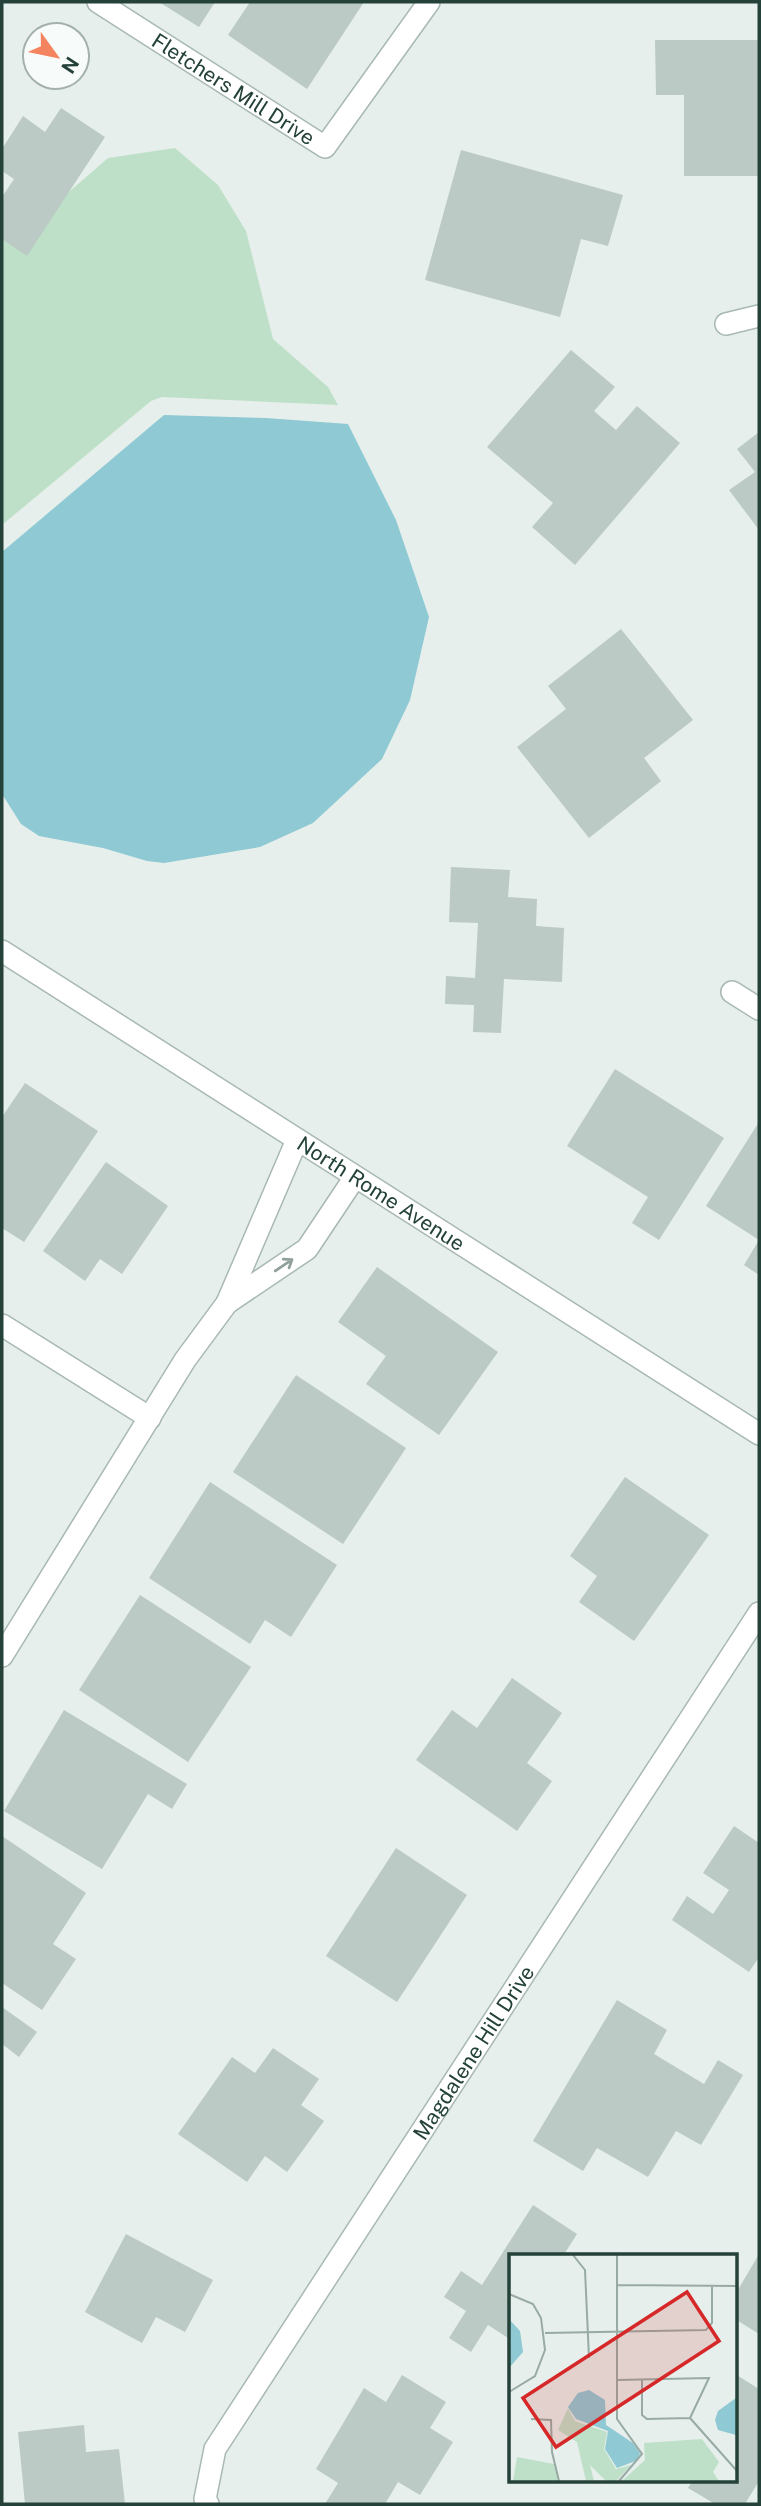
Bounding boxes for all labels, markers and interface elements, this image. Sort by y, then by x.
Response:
north arrow [21,21,91,91]
street label: Fletchers Mill Drive [147,27,320,150]
text: N [57,53,84,77]
street label: North Rome Avenue [293,1130,470,1256]
one-way arrow [274,1257,293,1272]
street label: Magdalene Hill Drive [407,1960,539,2144]
inset map [509,2254,736,2482]

